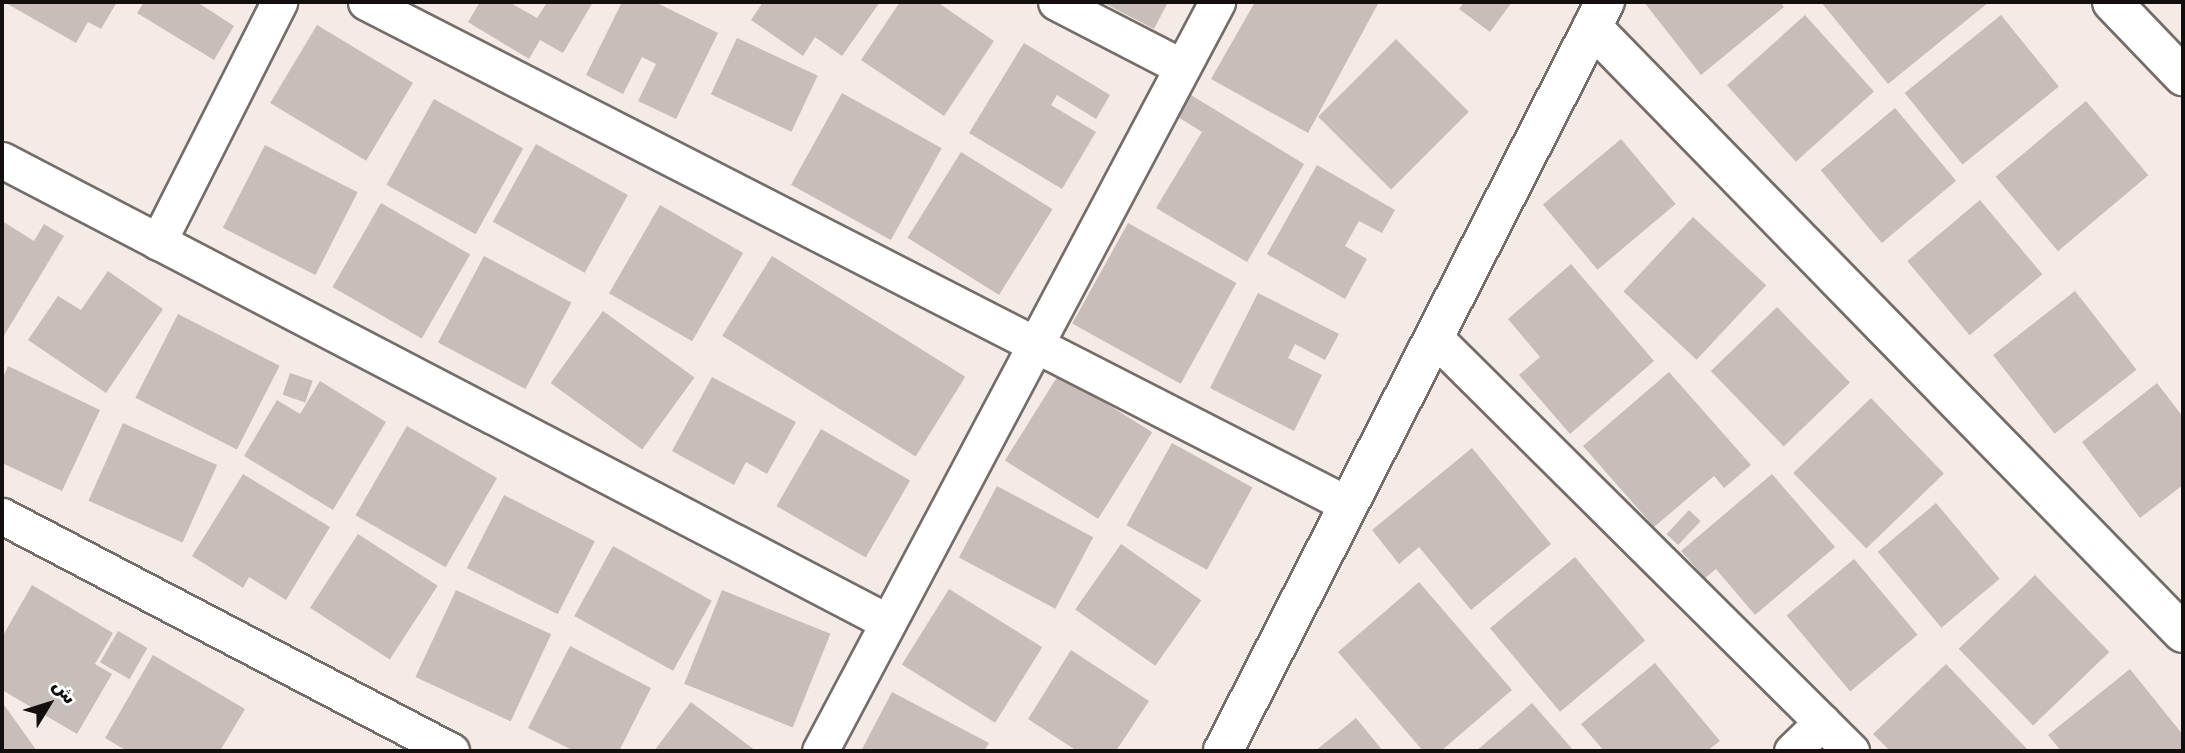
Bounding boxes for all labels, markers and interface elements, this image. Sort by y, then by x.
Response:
north arrow [14,669,84,739]
text: ش [49,674,82,708]

